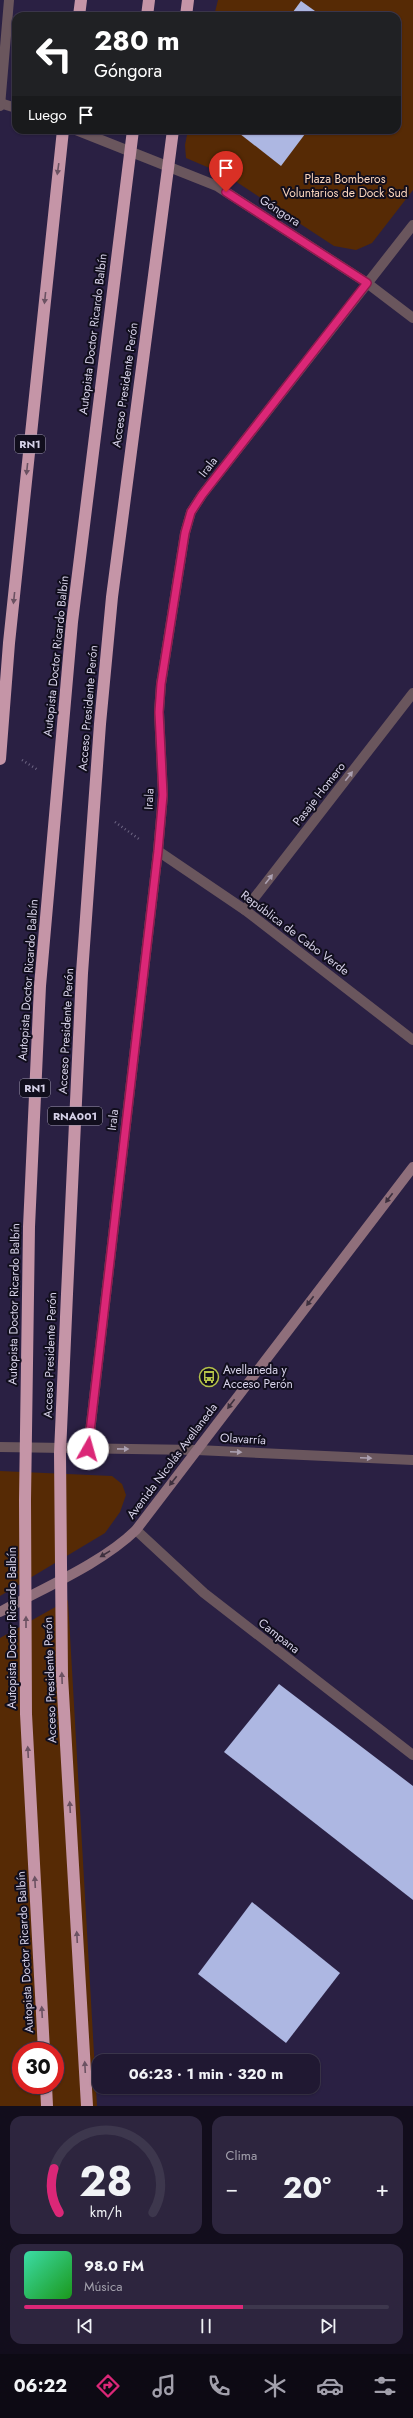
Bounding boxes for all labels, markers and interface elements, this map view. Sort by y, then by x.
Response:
text: 280 m [94,20,180,61]
icon: left [28,28,80,80]
text: Góngora [94,58,162,84]
text: Luego [28,104,67,126]
icon: arrive [75,104,97,126]
pin [209,151,243,192]
icon: arrive [215,157,237,179]
one-way arrow [55,163,61,175]
park label: Plaza Bomberos Voluntarios de Dock Sud [282,170,408,202]
street label: Góngora [256,191,304,231]
street label: Autopista Doctor Ricardo Balbín [74,252,112,416]
one-way arrow [41,292,48,304]
street label: Acceso Presidente Perón [107,321,143,449]
road number: RN1 [15,435,45,453]
street label: Irala [194,453,222,481]
one-way arrow [24,463,30,475]
street label: Autopista Doctor Ricardo Balbín [39,574,73,738]
one-way arrow [11,592,17,604]
street label: Acceso Presidente Perón [74,644,102,772]
street label: Pasaje Homero [288,758,350,830]
one-way arrow [344,771,353,782]
street label: Irala [139,788,159,810]
one-way arrow [265,874,273,885]
street label: República de Cabo Verde [237,886,353,980]
street label: Autopista Doctor Ricardo Balbín [13,899,43,1061]
street label: Acceso Presidente Perón [54,968,78,1094]
road number: RN1 [20,1079,50,1097]
road number: RNA001 [48,1107,102,1125]
street label: Irala [103,1108,123,1132]
one-way arrow [385,1192,394,1203]
street label: Autopista Doctor Ricardo Balbín [4,1223,24,1385]
street label: Acceso Presidente Perón [39,1292,61,1418]
one-way arrow [306,1296,315,1307]
place label: Avellaneda y Acceso Perón [223,1361,293,1393]
bus stop icon: Avellaneda y Acceso Perón [198,1366,220,1388]
street label: Avenida Nicolás Avellaneda [122,1399,222,1523]
one-way arrow [227,1399,236,1410]
position arrow [67,1428,109,1470]
street label: Olavarría [219,1429,267,1449]
one-way arrow [117,1446,130,1452]
one-way arrow [230,1449,243,1455]
one-way arrow [360,1455,373,1461]
one-way arrow [169,1476,177,1487]
street label: Autopista Doctor Ricardo Balbín [3,1547,21,1709]
one-way arrow [99,1550,111,1557]
street label: Campana [255,1614,304,1658]
one-way arrow [23,1615,29,1628]
street label: Acceso Presidente Perón [39,1617,61,1743]
one-way arrow [59,1672,66,1684]
one-way arrow [25,1746,32,1758]
one-way arrow [66,1801,73,1814]
street label: Autopista Doctor Ricardo Balbín [12,1871,38,2033]
one-way arrow [32,1876,39,1888]
one-way arrow [74,1931,81,1943]
one-way arrow [39,2006,46,2018]
speed limit sign: 30 [12,2042,64,2094]
one-way arrow [81,2061,88,2073]
text: 06:23 · 1 min · 320 m [129,2063,283,2085]
text: Clima [226,2146,257,2165]
text: 28 [79,2151,132,2212]
text: 20° [283,2166,331,2209]
text: − [226,2172,238,2204]
text: + [375,2172,389,2204]
text: km/h [90,2202,122,2222]
text: 98.0 FM [84,2255,144,2277]
text: Música [84,2277,122,2296]
icon: previous [74,2315,96,2337]
icon: pause [195,2315,217,2337]
icon: next [317,2315,339,2337]
icon: directions [94,2372,122,2400]
icon: music [150,2372,178,2400]
icon: phone [205,2372,233,2400]
icon: climate [261,2372,289,2400]
icon: car [316,2372,344,2400]
icon: filters [371,2372,399,2400]
text: 06:22 [14,2373,67,2399]

